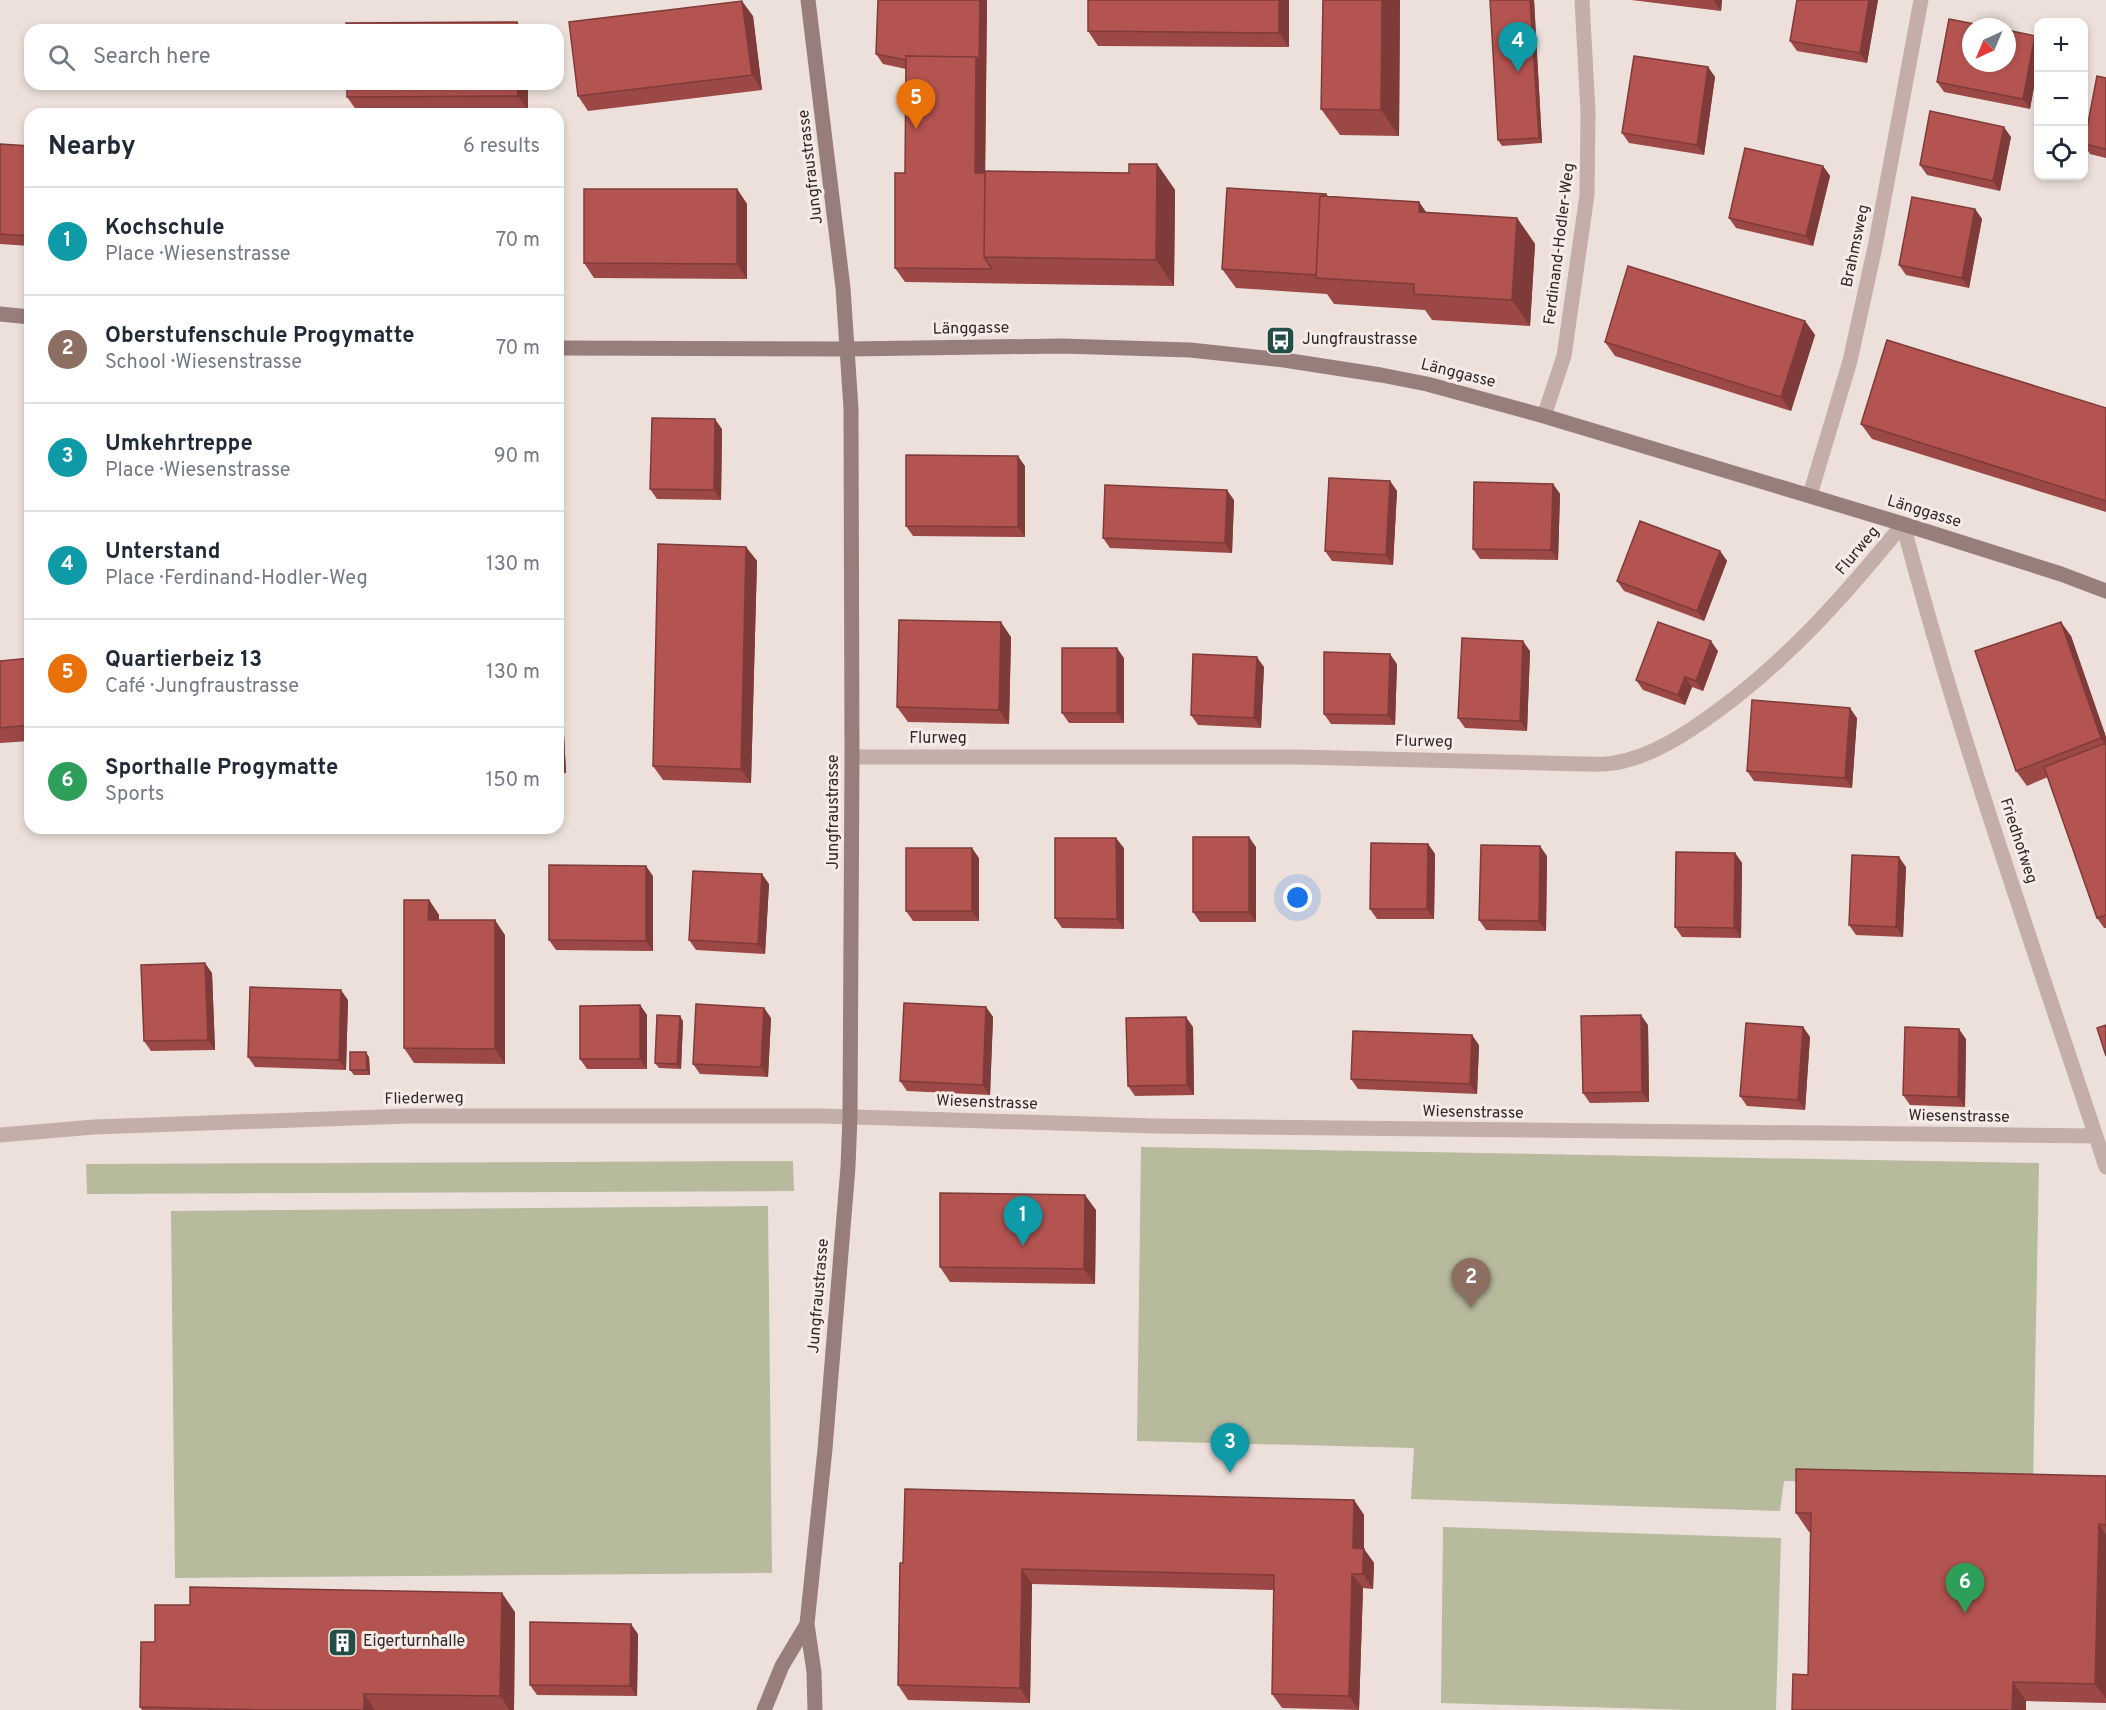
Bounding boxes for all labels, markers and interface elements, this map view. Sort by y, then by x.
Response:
north arrow [1962,18,2016,72]
map controls [2034,18,2088,180]
button: + [2034,18,2088,72]
pin: 4 [1498,22,1538,72]
search box [24,24,564,90]
icon: search [45,41,78,74]
text: Search here [93,44,211,71]
button: − [2034,72,2088,126]
pin: 5 [896,80,936,129]
street label: Jungfraustrasse [794,109,828,225]
button: locate [2034,126,2088,180]
text: Nearby [48,131,136,164]
text: 6 results [463,134,540,160]
street label: Ferdinand-Hodler-Weg [1540,162,1580,326]
street label: Brahmsweg [1837,203,1875,289]
text: Kochschule [105,215,224,242]
text: 1 [64,228,72,254]
text: 70 m [496,228,540,254]
text: Place · Wiesenstrasse [105,242,291,268]
street label: Länggasse [933,318,1009,340]
text: Oberstufenschule Progymatte [105,323,414,350]
bus stop icon: Jungfraustrasse [1265,324,1297,356]
place label: Jungfraustrasse [1302,330,1417,350]
text: 2 [61,336,74,362]
text: 70 m [496,336,540,362]
text: School · Wiesenstrasse [105,350,302,376]
street label: Länggasse [1418,355,1498,393]
text: Umkehrtreppe [105,431,253,458]
text: 3 [62,444,74,470]
text: 90 m [494,444,540,470]
text: Place · Wiesenstrasse [105,458,291,484]
street label: Länggasse [1884,491,1964,533]
street label: Flurweg [1832,522,1884,580]
text: Unterstand [105,539,220,566]
text: 4 [61,552,74,578]
text: 130 m [486,552,540,578]
text: Place · Ferdinand-Hodler-Weg [105,566,368,592]
text: Quartierbeiz 13 [105,647,262,674]
text: 5 [61,660,74,686]
text: 130 m [486,660,540,686]
text: Café · Jungfraustrasse [105,674,299,700]
street label: Flurweg [909,729,967,749]
street label: Flurweg [1395,731,1453,753]
street label: Jungfraustrasse [824,754,844,870]
text: Sporthalle Progymatte [105,755,338,782]
text: 6 [61,768,74,794]
text: 150 m [486,768,540,794]
text: Sports [105,782,165,808]
street label: Friedhofweg [1995,796,2041,886]
your location [1283,883,1312,912]
street label: Fliederweg [384,1088,464,1110]
street label: Wiesenstrasse [936,1091,1038,1115]
street label: Wiesenstrasse [1422,1102,1524,1124]
street label: Wiesenstrasse [1908,1106,2010,1128]
pin: 1 [1004,1196,1042,1246]
street label: Jungfraustrasse [804,1238,834,1354]
pin: 2 [1452,1258,1490,1308]
pin: 3 [1210,1424,1250,1473]
pin: 6 [1946,1564,1984,1613]
building icon: Eigerturnhalle [326,1626,358,1658]
place label: Eigerturnhalle [363,1632,465,1652]

